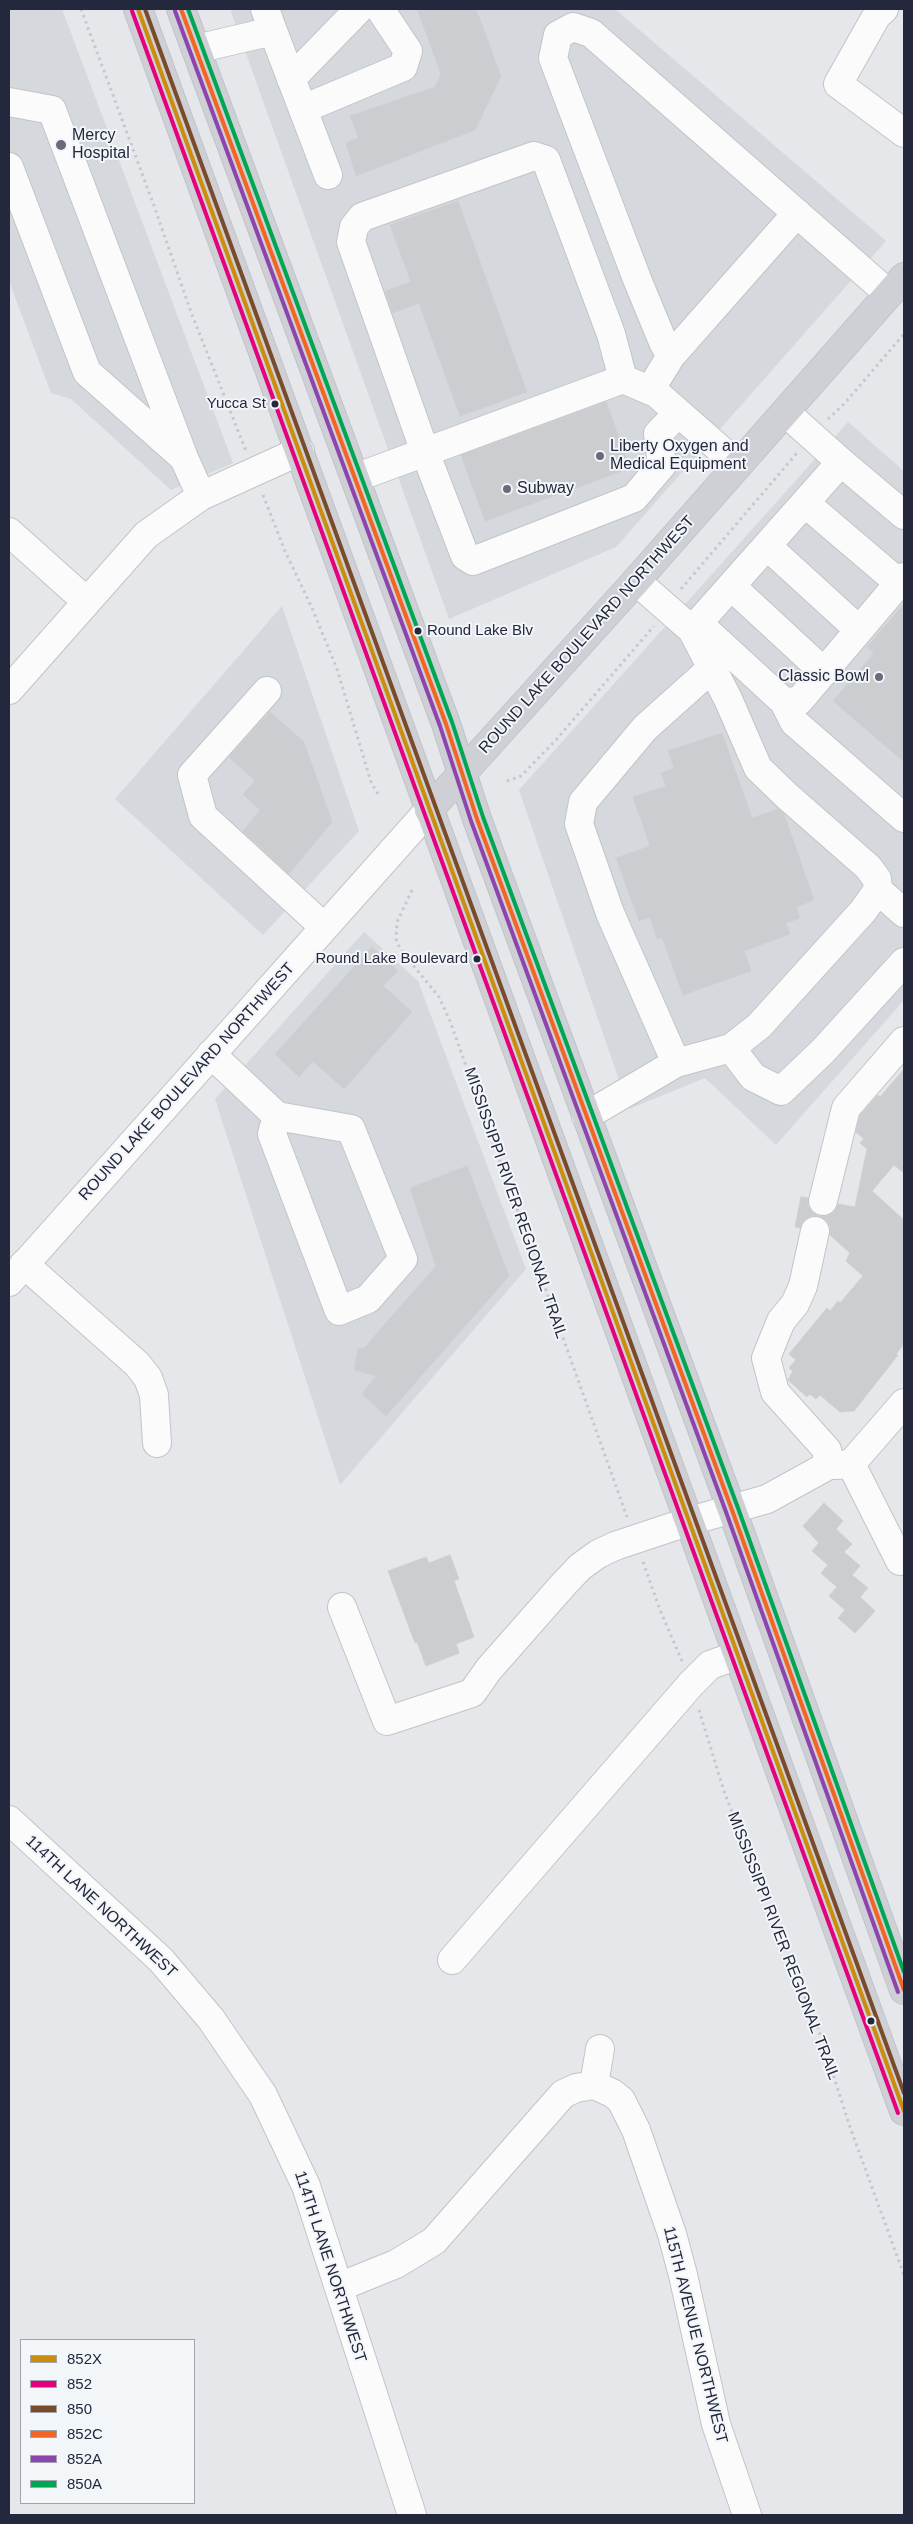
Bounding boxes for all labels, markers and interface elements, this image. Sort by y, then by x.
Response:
place label: Mercy Hospital [72,126,130,164]
marker: Mercy Hospital [54,138,68,152]
place label: Yucca St [207,395,266,413]
marker: Yucca St [270,399,280,409]
place label: Liberty Oxygen and Medical Equipment [610,437,749,475]
marker: Liberty Oxygen and Medical Equipment [594,450,606,462]
place label: Subway [517,479,574,499]
marker: Subway [501,483,513,495]
street label: ROUND LAKE BOULEVARD NORTHWEST [475,512,699,758]
place label: Round Lake Blv [427,622,533,640]
marker: Round Lake Blv [413,626,423,636]
place label: Classic Bowl [778,667,869,687]
marker: Classic Bowl [873,671,885,683]
place label: Round Lake Boulevard [315,950,468,968]
marker: Round Lake Boulevard [472,954,482,964]
street label: ROUND LAKE BOULEVARD NORTHWEST [75,959,299,1205]
street label: MISSISSIPPI RIVER REGIONAL TRAIL [459,1065,571,1341]
street label: MISSISSIPPI RIVER REGIONAL TRAIL [723,1809,843,2083]
street label: 114TH LANE NORTHWEST [21,1832,181,1982]
unlabelled marker [866,2016,876,2026]
street label: 114TH LANE NORTHWEST [290,2169,370,2365]
street label: 115TH AVENUE NORTHWEST [659,2224,731,2446]
legend [20,2339,195,2504]
text: 852X [67,2350,102,2367]
text: 852 [67,2375,92,2392]
text: 850 [67,2400,92,2417]
text: 852C [67,2425,103,2442]
text: 852A [67,2450,102,2467]
text: 850A [67,2475,102,2492]

